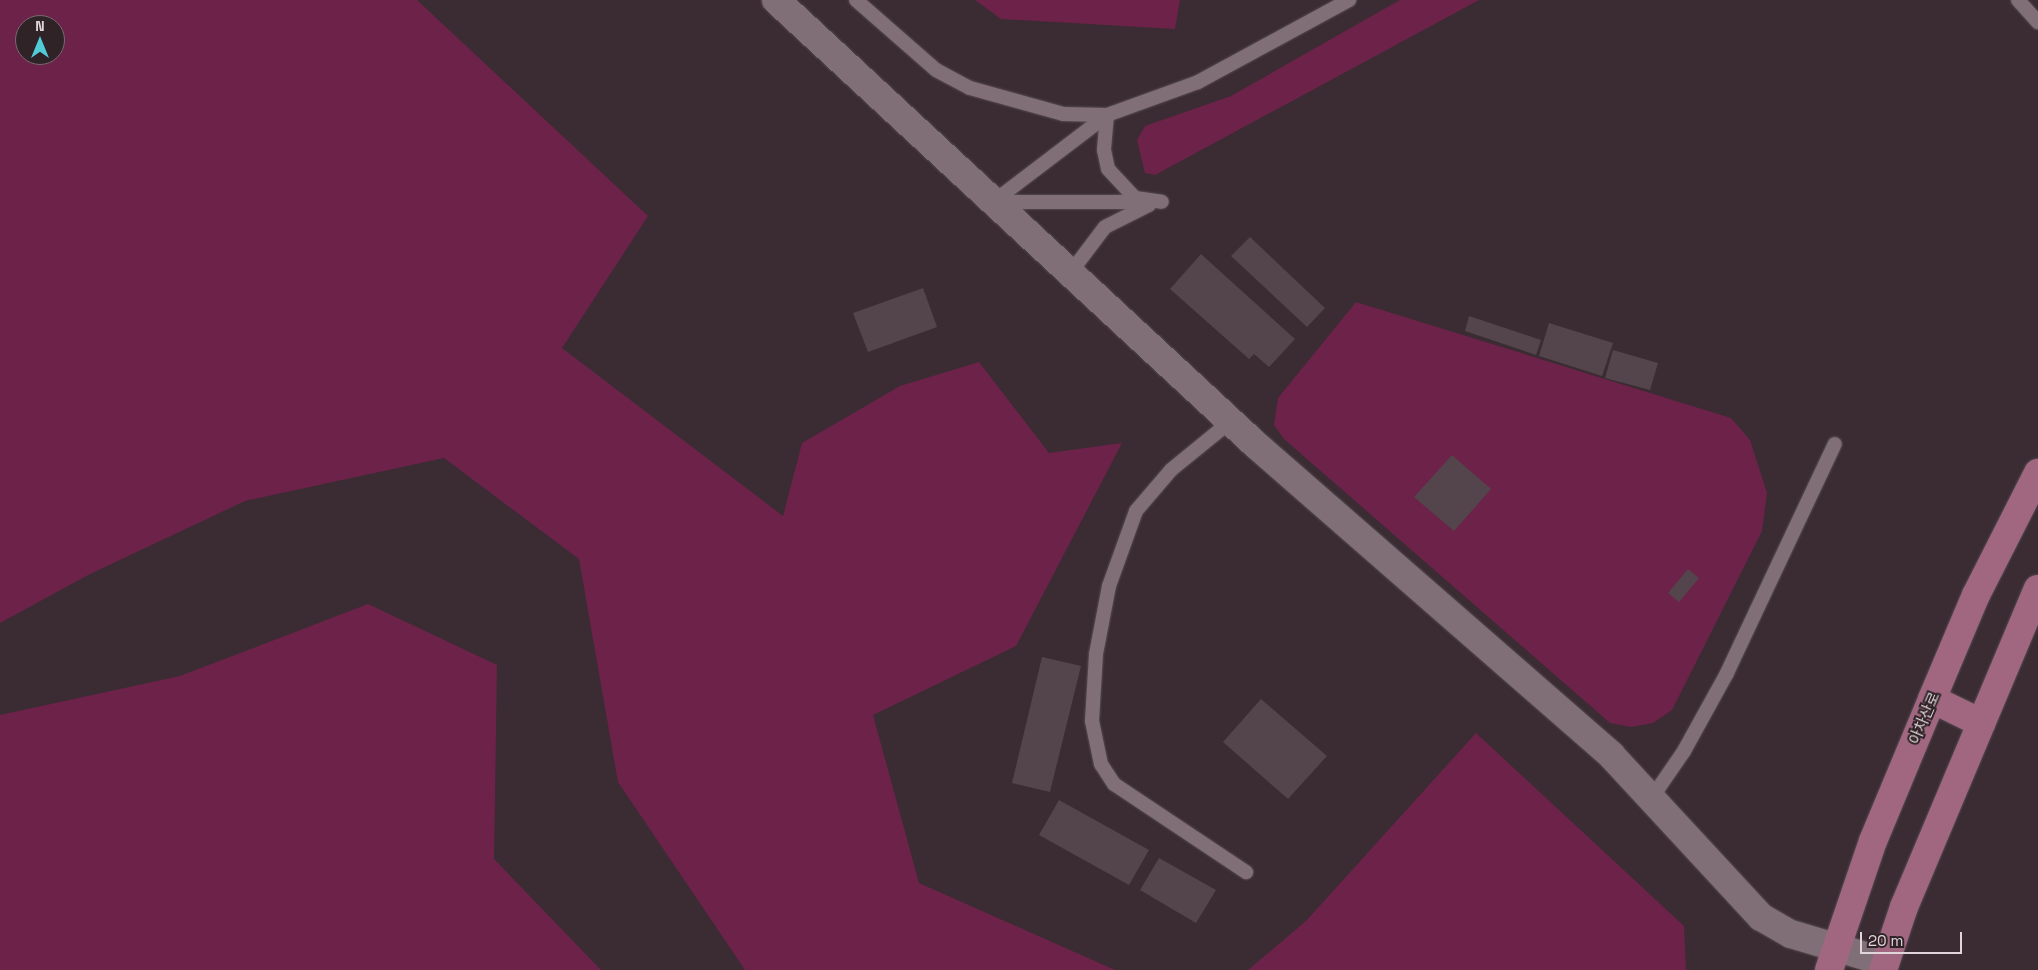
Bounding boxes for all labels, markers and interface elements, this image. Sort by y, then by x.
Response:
north arrow [15,15,65,65]
text: N [35,17,45,35]
street label: 아차산로 [1905,689,1943,747]
scale bar [1863,922,1966,954]
text: 20 m [1868,931,1903,950]

